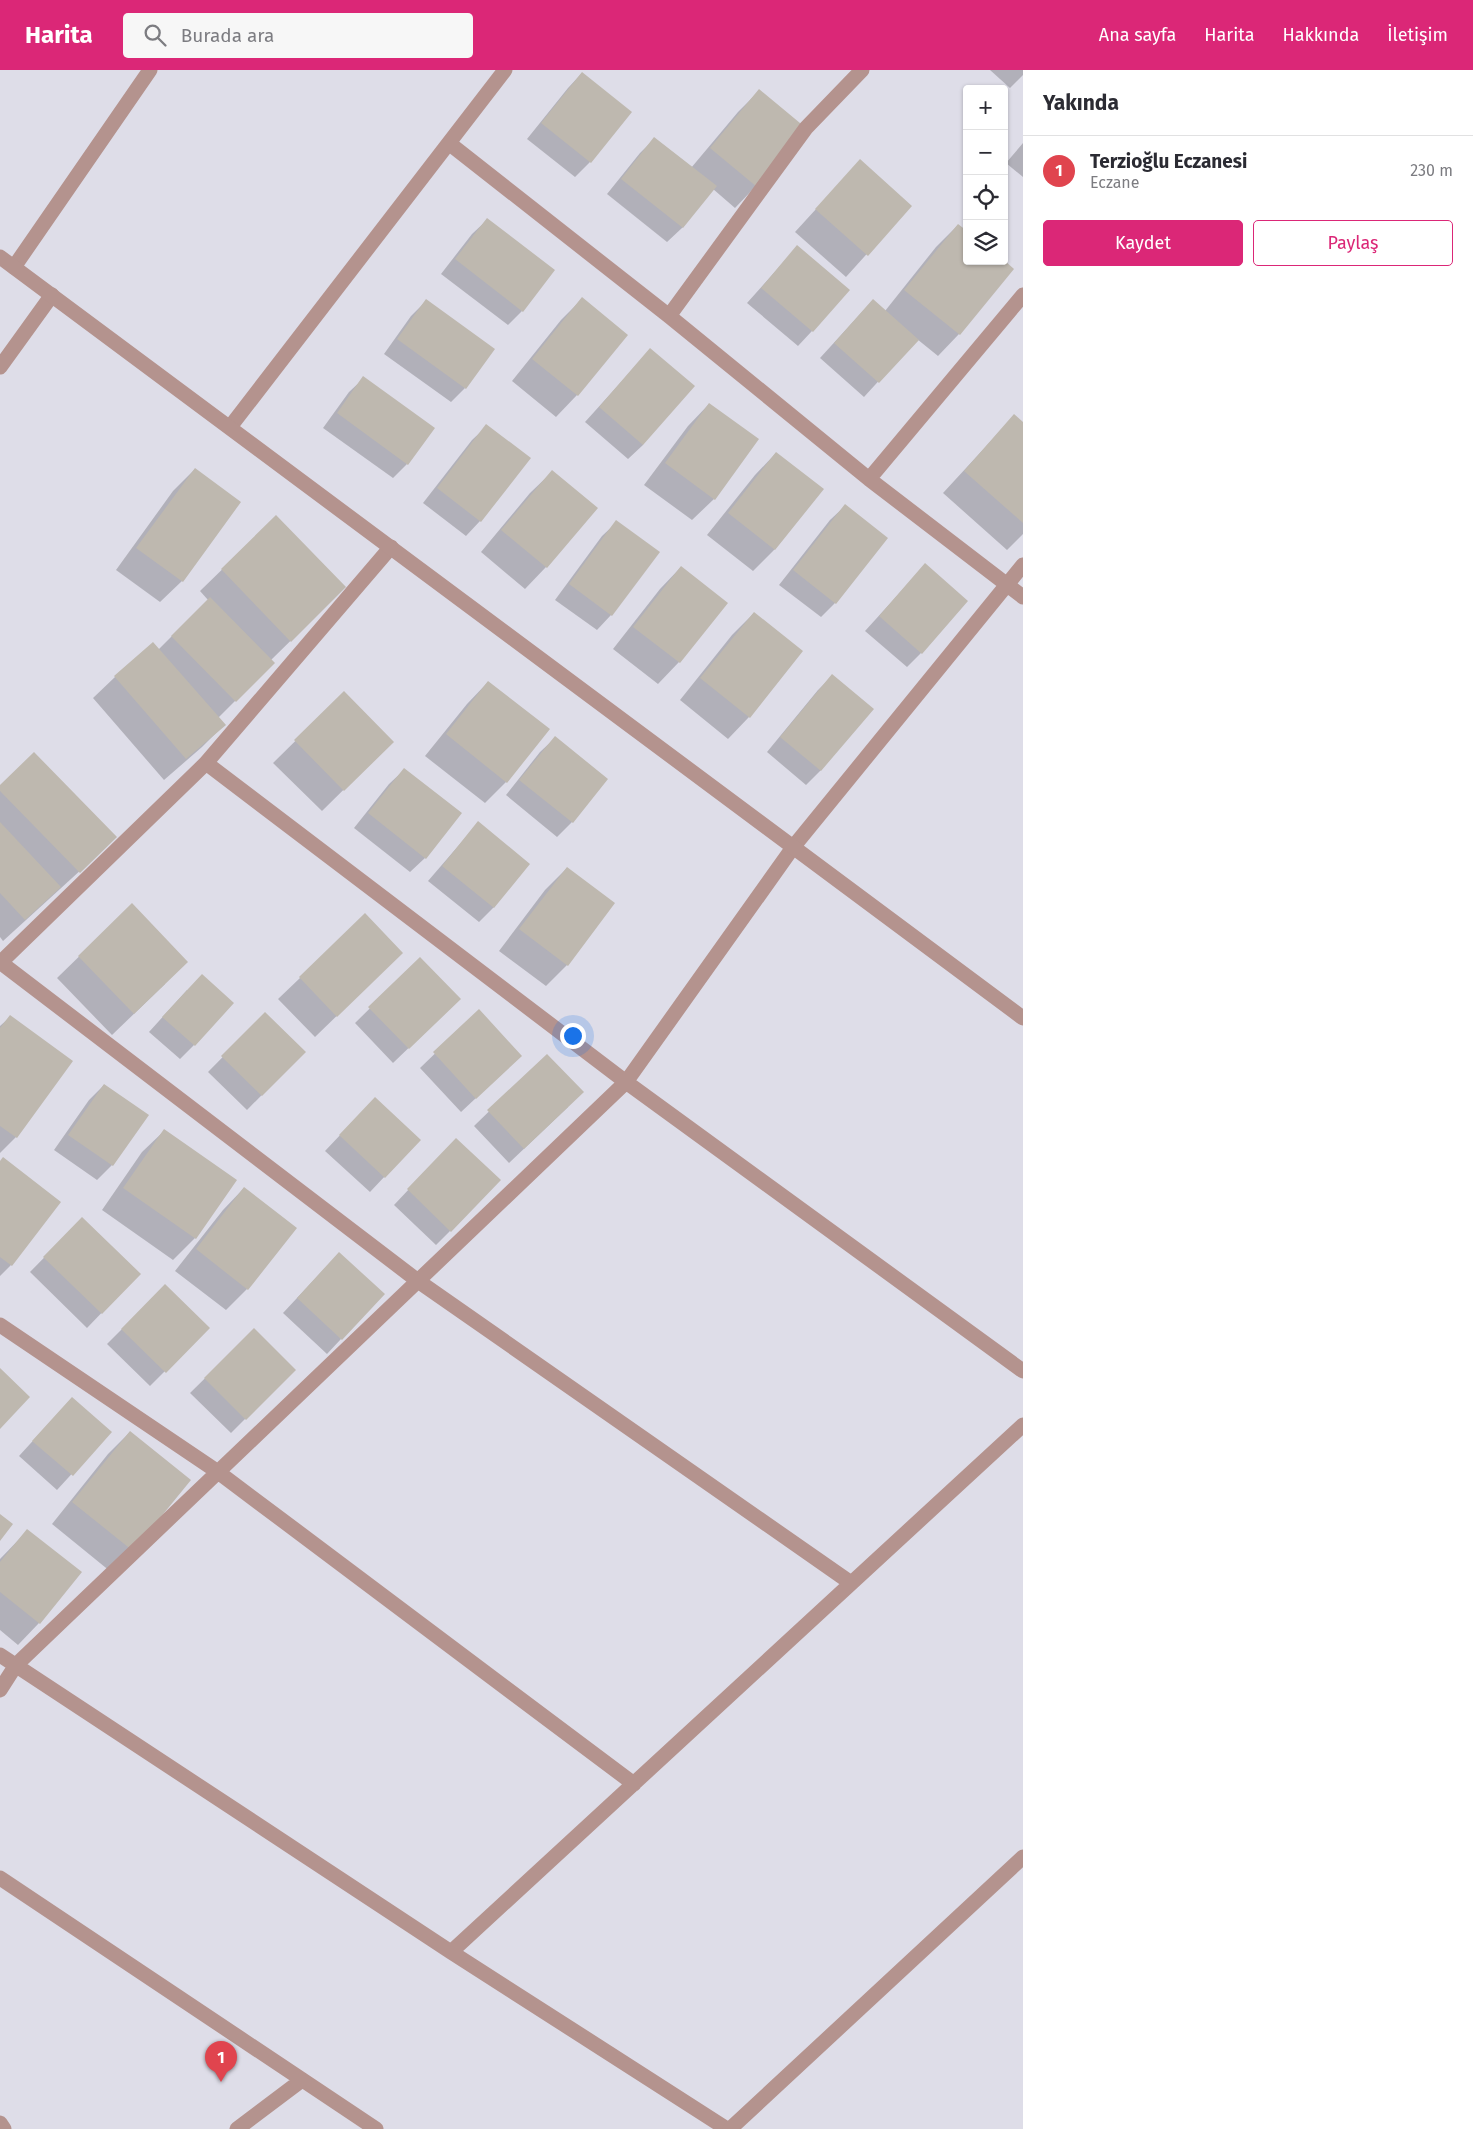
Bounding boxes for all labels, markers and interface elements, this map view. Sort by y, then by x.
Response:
search box [123,13,473,58]
text: Harita [25,21,93,49]
icon: search [141,21,169,49]
text: Burada ara [181,24,274,47]
text: Ana sayfa [1099,24,1176,46]
text: Harita [1204,24,1255,46]
text: Hakkında [1283,24,1359,46]
text: İletişim [1387,24,1448,46]
map controls [963,85,1008,265]
button: + [963,85,1008,130]
text: Yakında [1043,90,1119,116]
button: − [963,130,1008,175]
text: Terzioğlu Eczanesi [1090,150,1247,173]
text: 1 [1055,161,1063,180]
text: 230 m [1410,161,1453,180]
text: Eczane [1090,173,1139,192]
button: locate [963,175,1008,220]
button: layers [963,220,1008,265]
button: Kaydet [1043,220,1243,266]
button: Paylaş [1253,220,1453,266]
your location [560,1023,586,1049]
pin: 1 [205,2041,237,2082]

